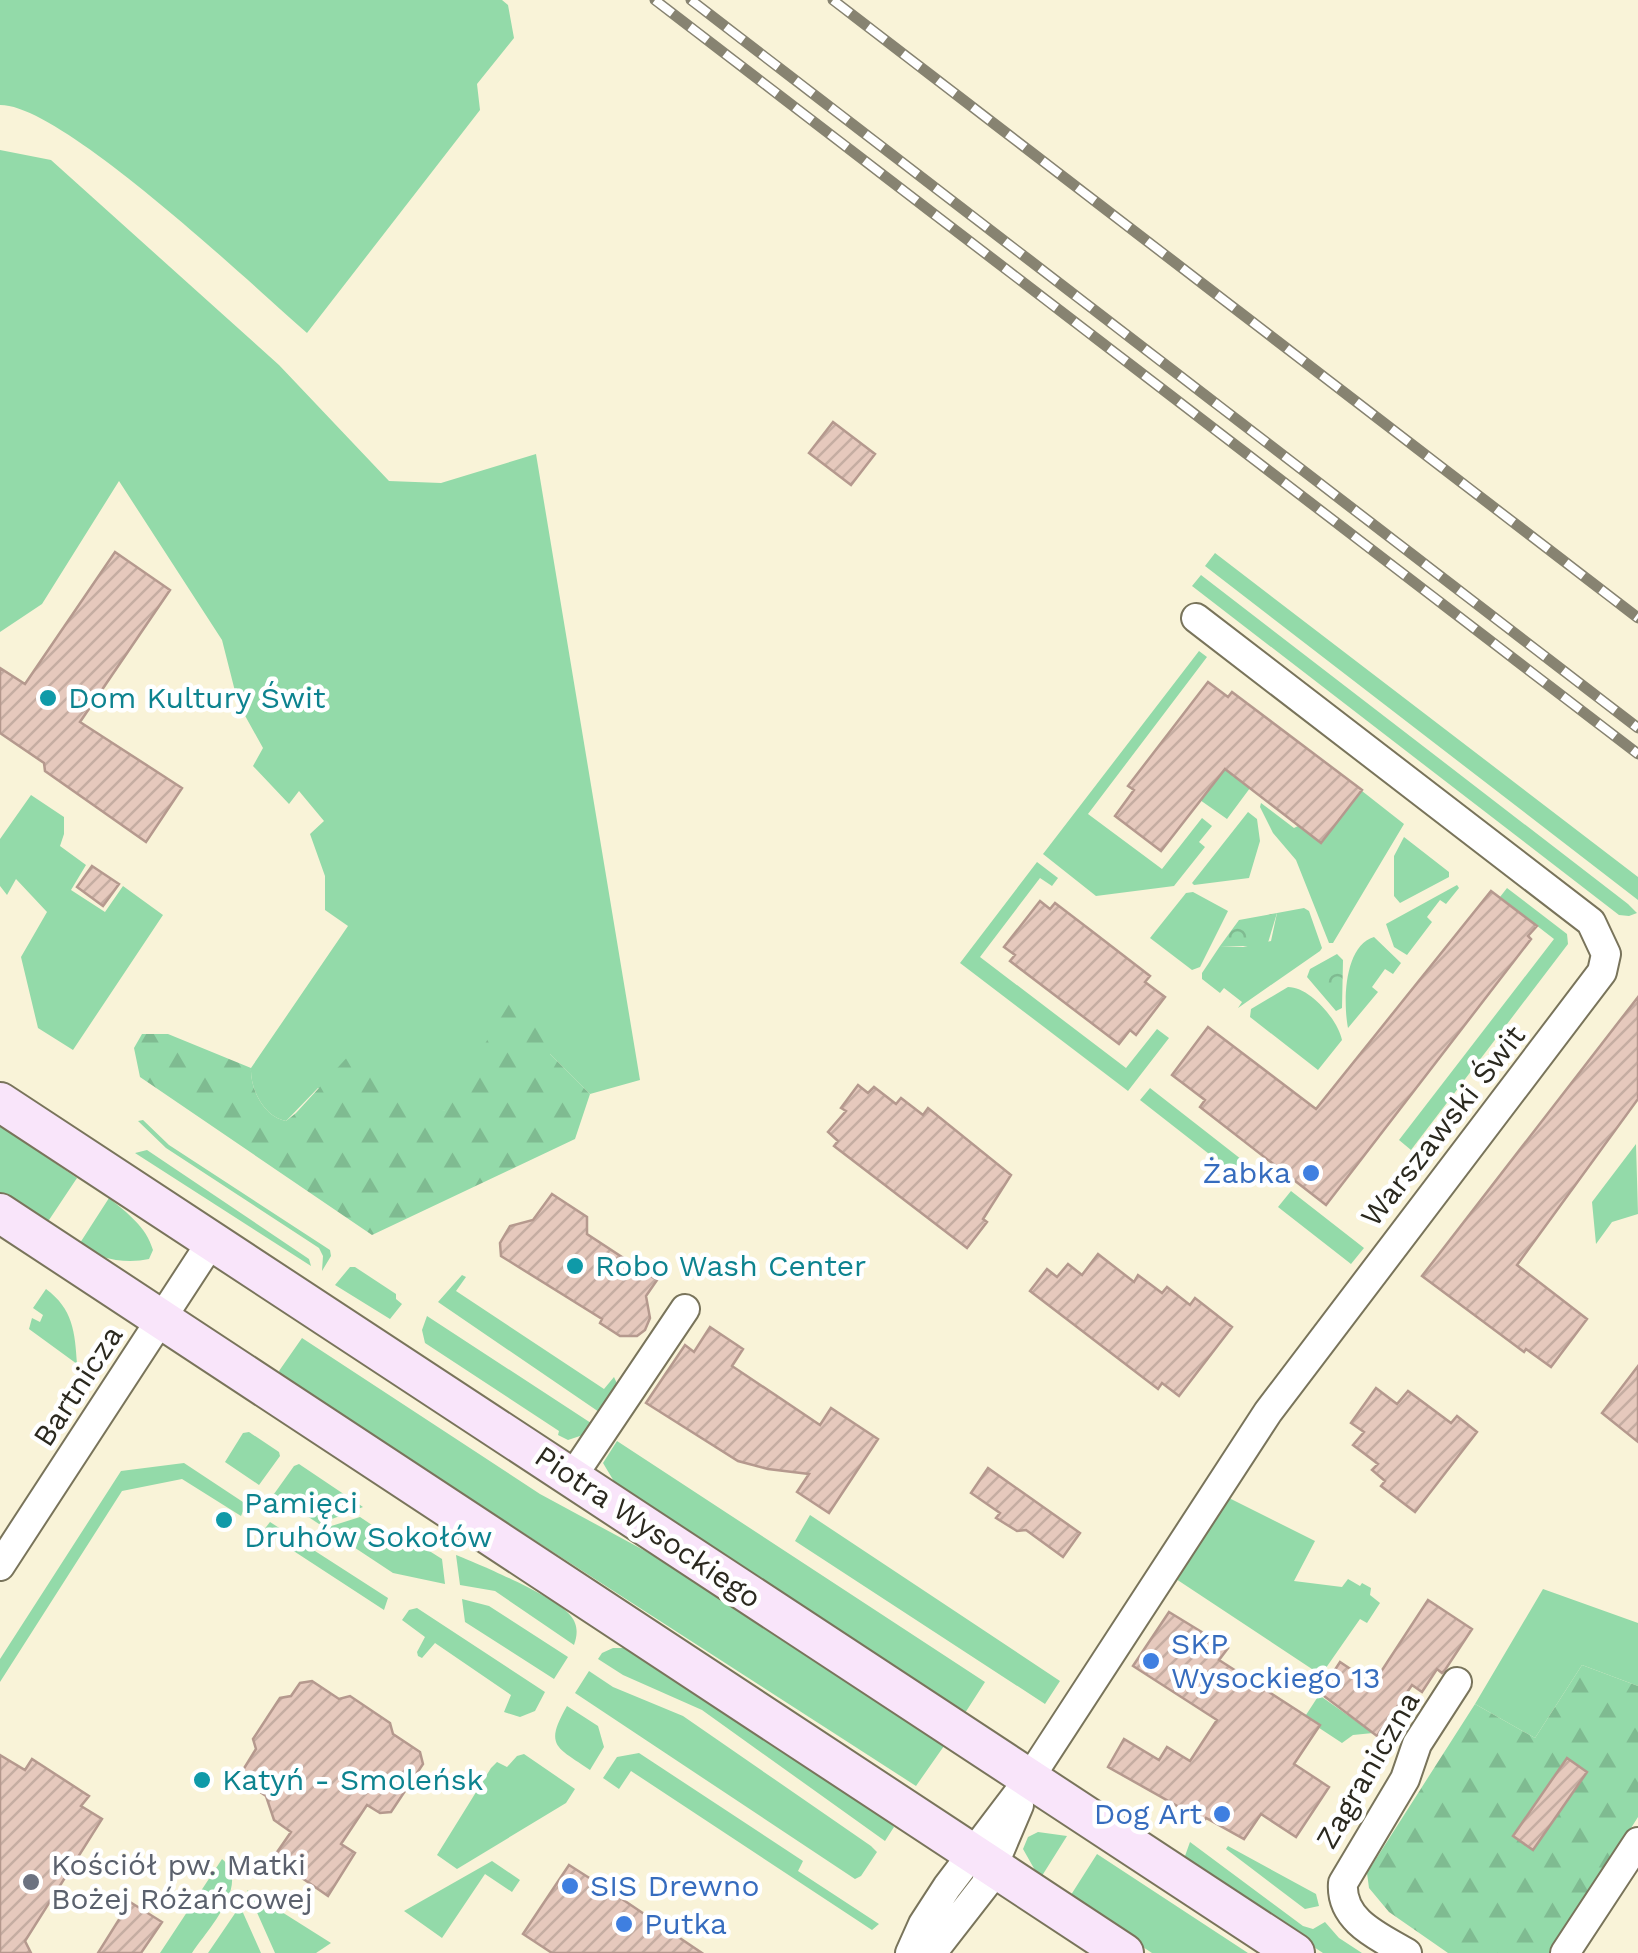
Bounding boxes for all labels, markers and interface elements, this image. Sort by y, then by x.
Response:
place label: Dom Kultury Świt [68,680,326,715]
marker: Dom Kultury Świt [37,687,59,709]
street label: Warszawski Świt [1353,1018,1532,1233]
place label: Żabka [1203,1155,1291,1190]
marker: Żabka [1300,1162,1322,1184]
place label: Robo Wash Center [595,1248,866,1283]
marker: Robo Wash Center [564,1255,586,1277]
street label: Bartnicza [26,1319,130,1453]
street label: Piotra Wysockiego [529,1438,768,1615]
place label: Pamięci Druhów Sokołów [244,1485,492,1554]
marker: Pamięci Druhów Sokołów [213,1509,235,1531]
place label: SKP Wysockiego 13 [1171,1626,1381,1695]
marker: SKP Wysockiego 13 [1140,1650,1162,1672]
street label: Zagraniczna [1309,1685,1427,1855]
place label: Katyń - Smoleńsk [222,1762,484,1797]
marker: Katyń - Smoleńsk [191,1769,213,1791]
place label: Dog Art [1094,1796,1202,1831]
marker: Dog Art [1211,1803,1233,1825]
place label: Kościół pw. Matki Bożej Różańcowej [51,1847,313,1916]
place label: SIS Drewno [590,1868,759,1903]
marker: Kościół pw. Matki Bożej Różańcowej [20,1871,42,1893]
marker: SIS Drewno [559,1875,581,1897]
place label: Putka [644,1906,727,1941]
marker: Putka [613,1913,635,1935]

